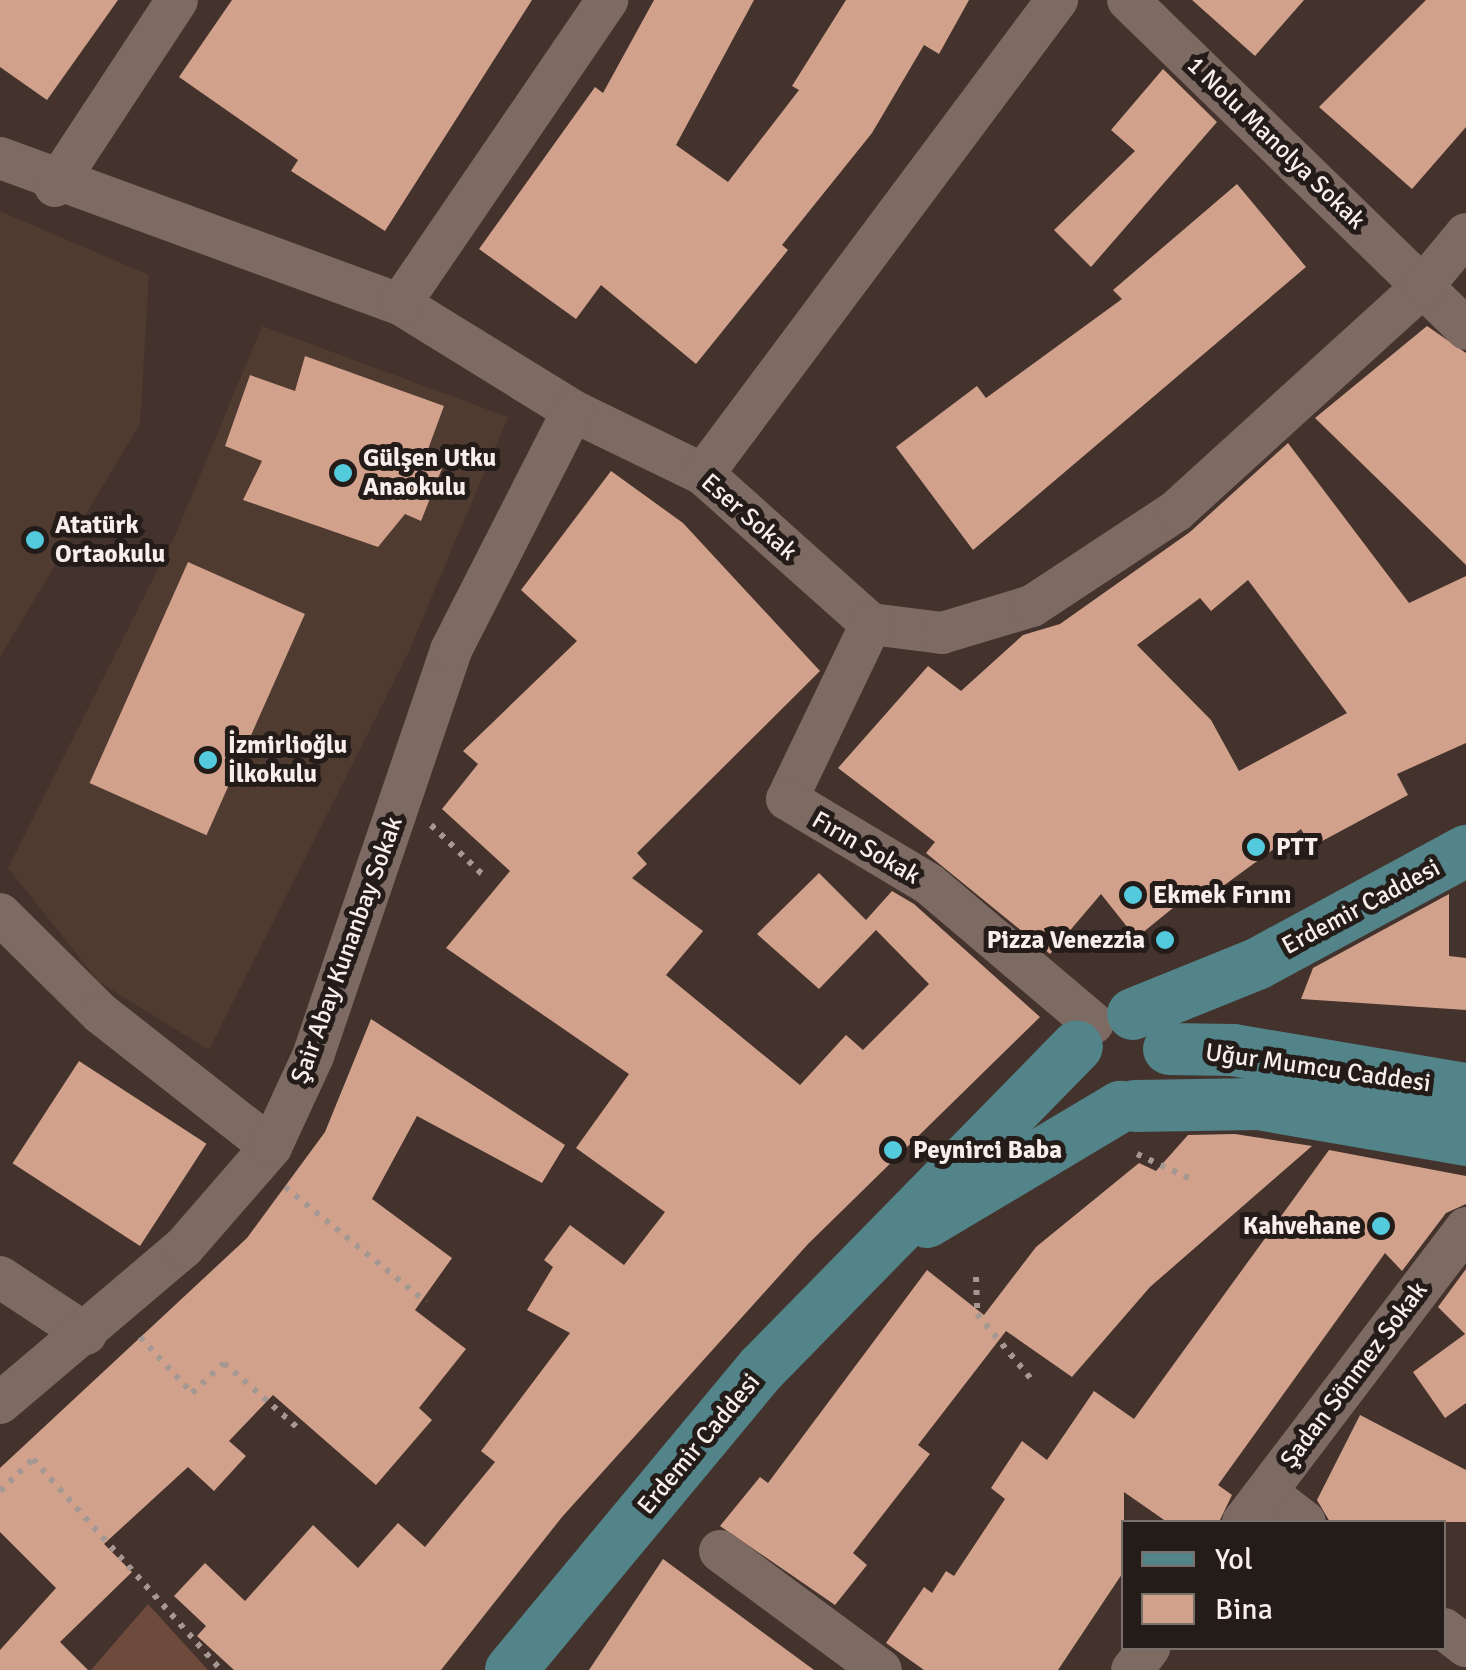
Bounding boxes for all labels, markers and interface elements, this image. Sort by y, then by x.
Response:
street label: 1 Nolu Manolya Sokak [1181,50,1371,236]
place label: Gülşen Utku Anaokulu [363,444,496,503]
marker: Gülşen Utku Anaokulu [332,462,354,484]
street label: Eser Sokak [695,467,803,567]
place label: Atatürk Ortaokulu [55,511,165,570]
marker: Atatürk Ortaokulu [24,529,46,551]
place label: İzmirlioğlu İlkokulu [228,731,347,790]
marker: İzmirlioğlu İlkokulu [197,749,219,771]
street label: Fırın Sokak [807,805,925,891]
street label: Şair Abay Kunanbay Sokak [285,813,409,1087]
place label: PTT [1276,832,1317,862]
marker: PTT [1245,836,1267,858]
street label: Erdemir Caddesi [1277,853,1445,961]
place label: Ekmek Fırını [1153,880,1291,910]
marker: Ekmek Fırını [1122,884,1144,906]
place label: Pizza Venezzia [987,925,1145,955]
marker: Pizza Venezzia [1154,929,1176,951]
street label: Uğur Mumcu Caddesi [1203,1037,1433,1099]
place label: Peynirci Baba [913,1135,1062,1165]
marker: Peynirci Baba [882,1139,904,1161]
place label: Kahvehane [1243,1211,1361,1241]
marker: Kahvehane [1370,1215,1392,1237]
street label: Şadan Sönmez Sokak [1274,1276,1434,1474]
street label: Erdemir Caddesi [631,1367,767,1521]
legend [1121,1520,1446,1650]
text: Yol [1215,1541,1253,1578]
text: Bina [1215,1591,1273,1628]

